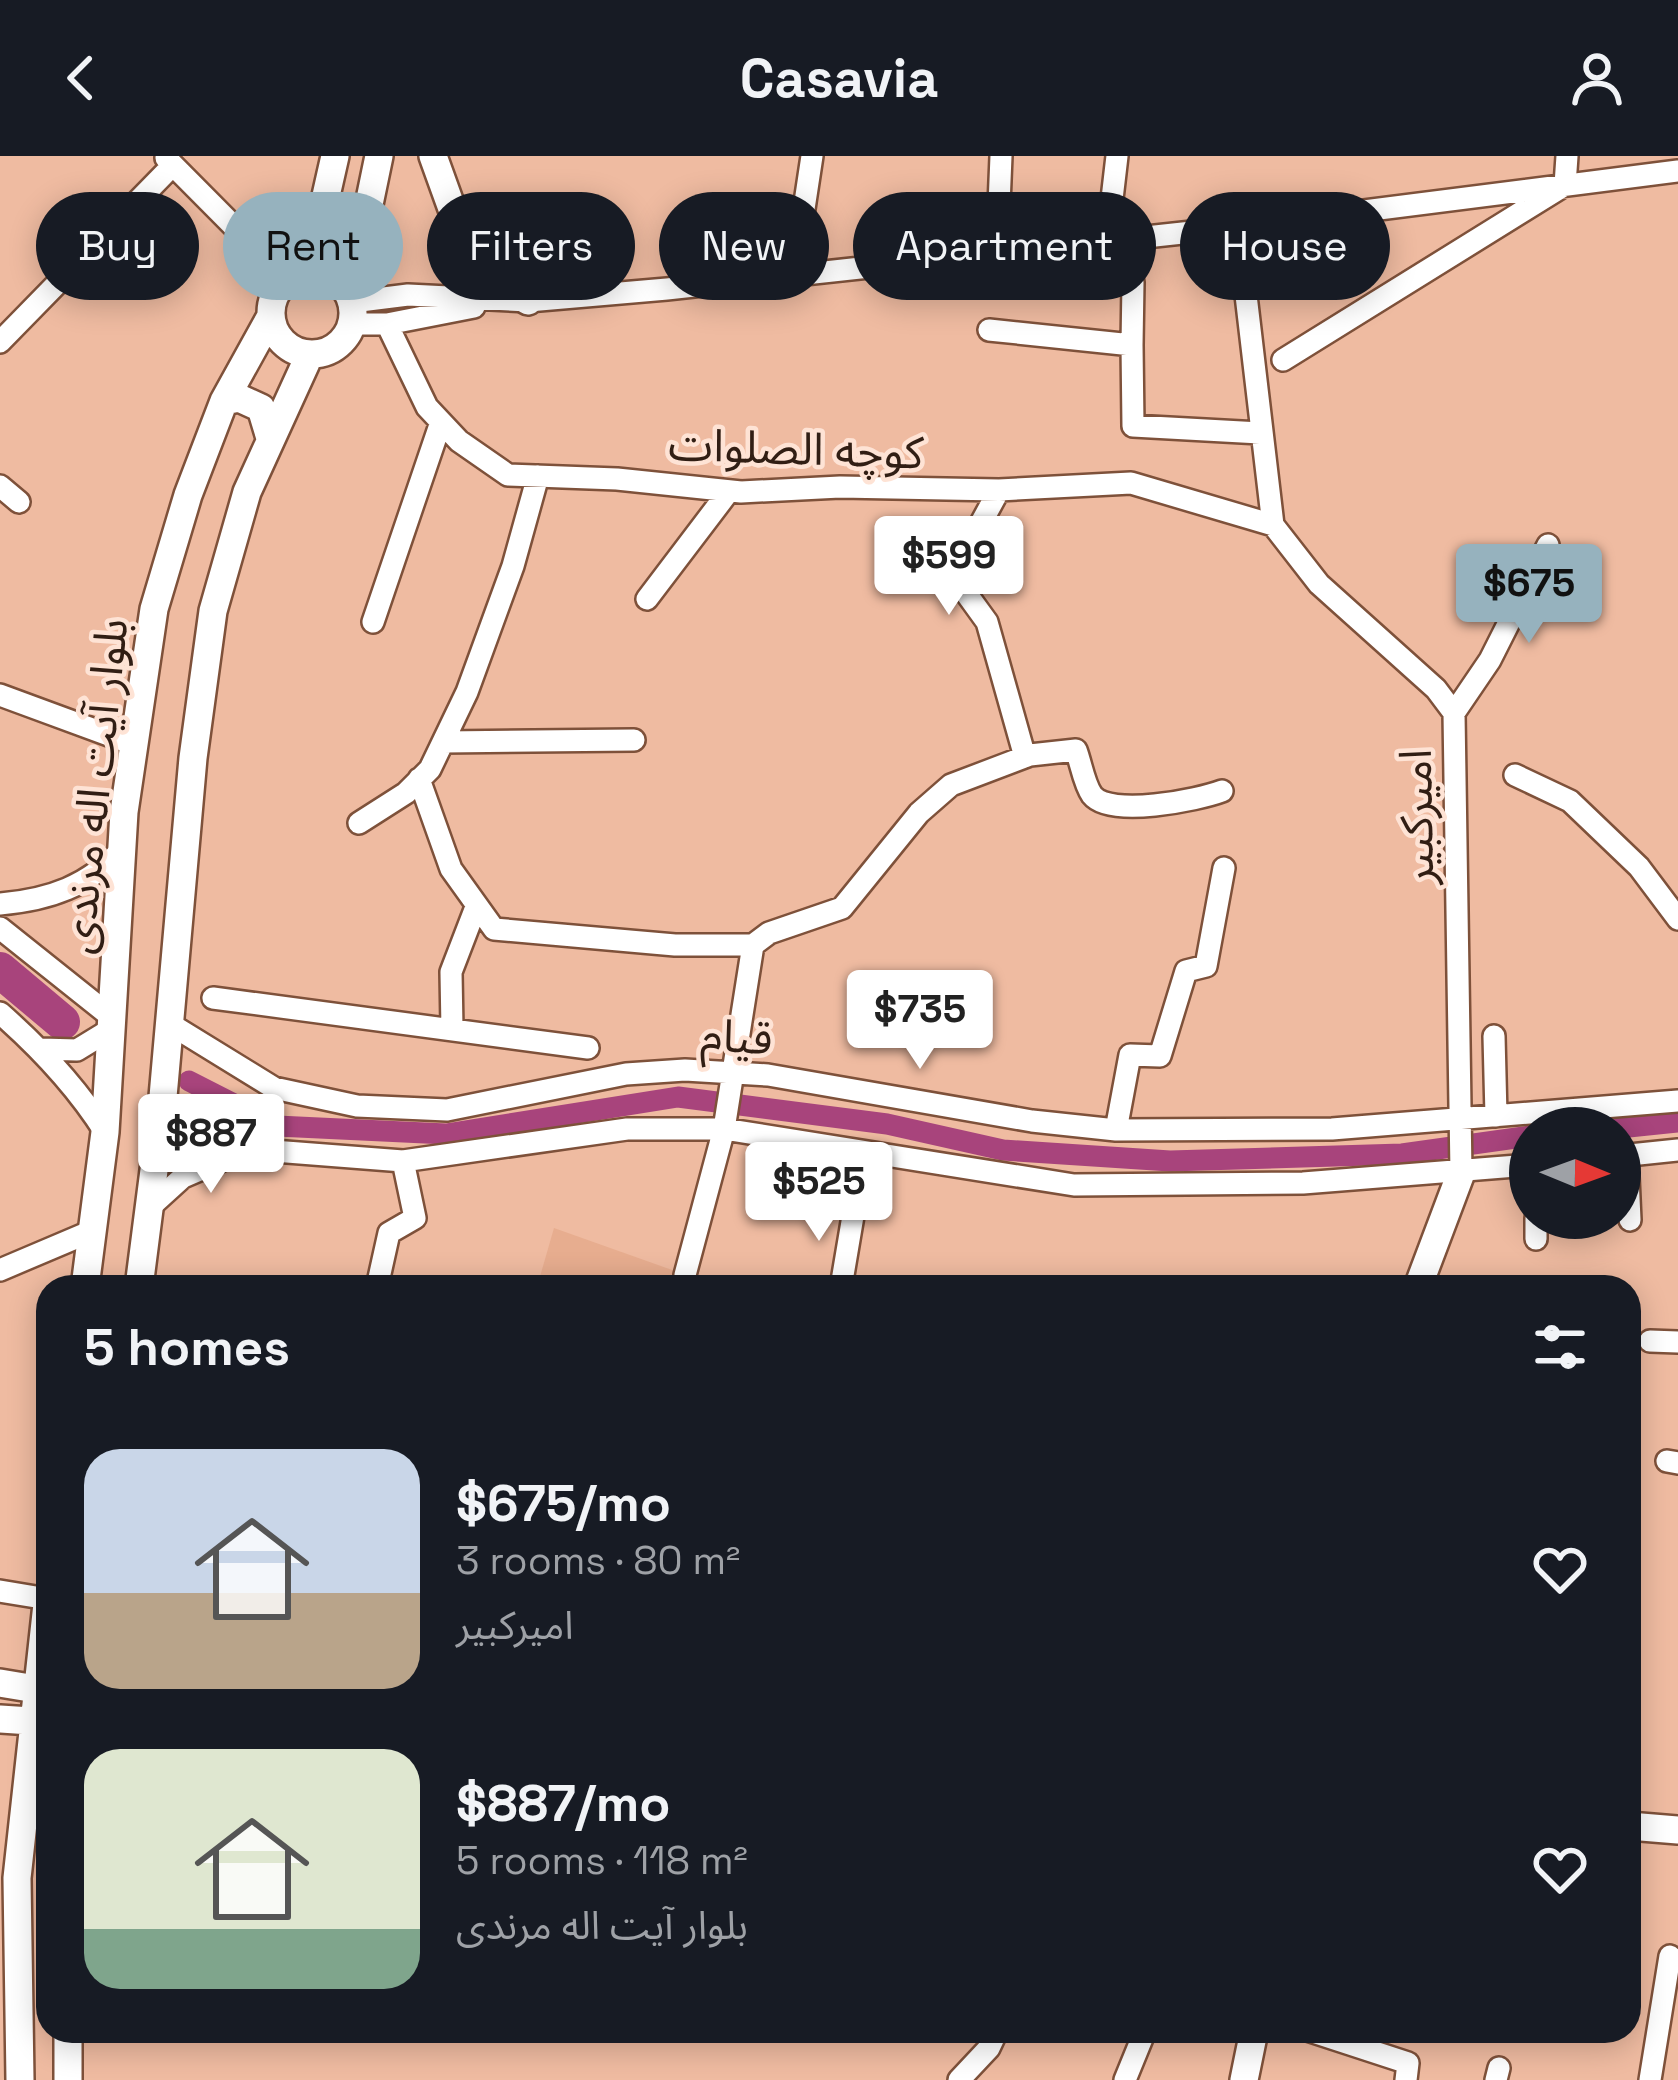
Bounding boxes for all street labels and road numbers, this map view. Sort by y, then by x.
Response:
street label: کوچه الصلوات [668,416,925,482]
street label: بلوار آیت اله مرندی [49,616,140,956]
street label: امیرکبیر [1387,749,1446,887]
street label: قیام [699,1006,775,1072]

